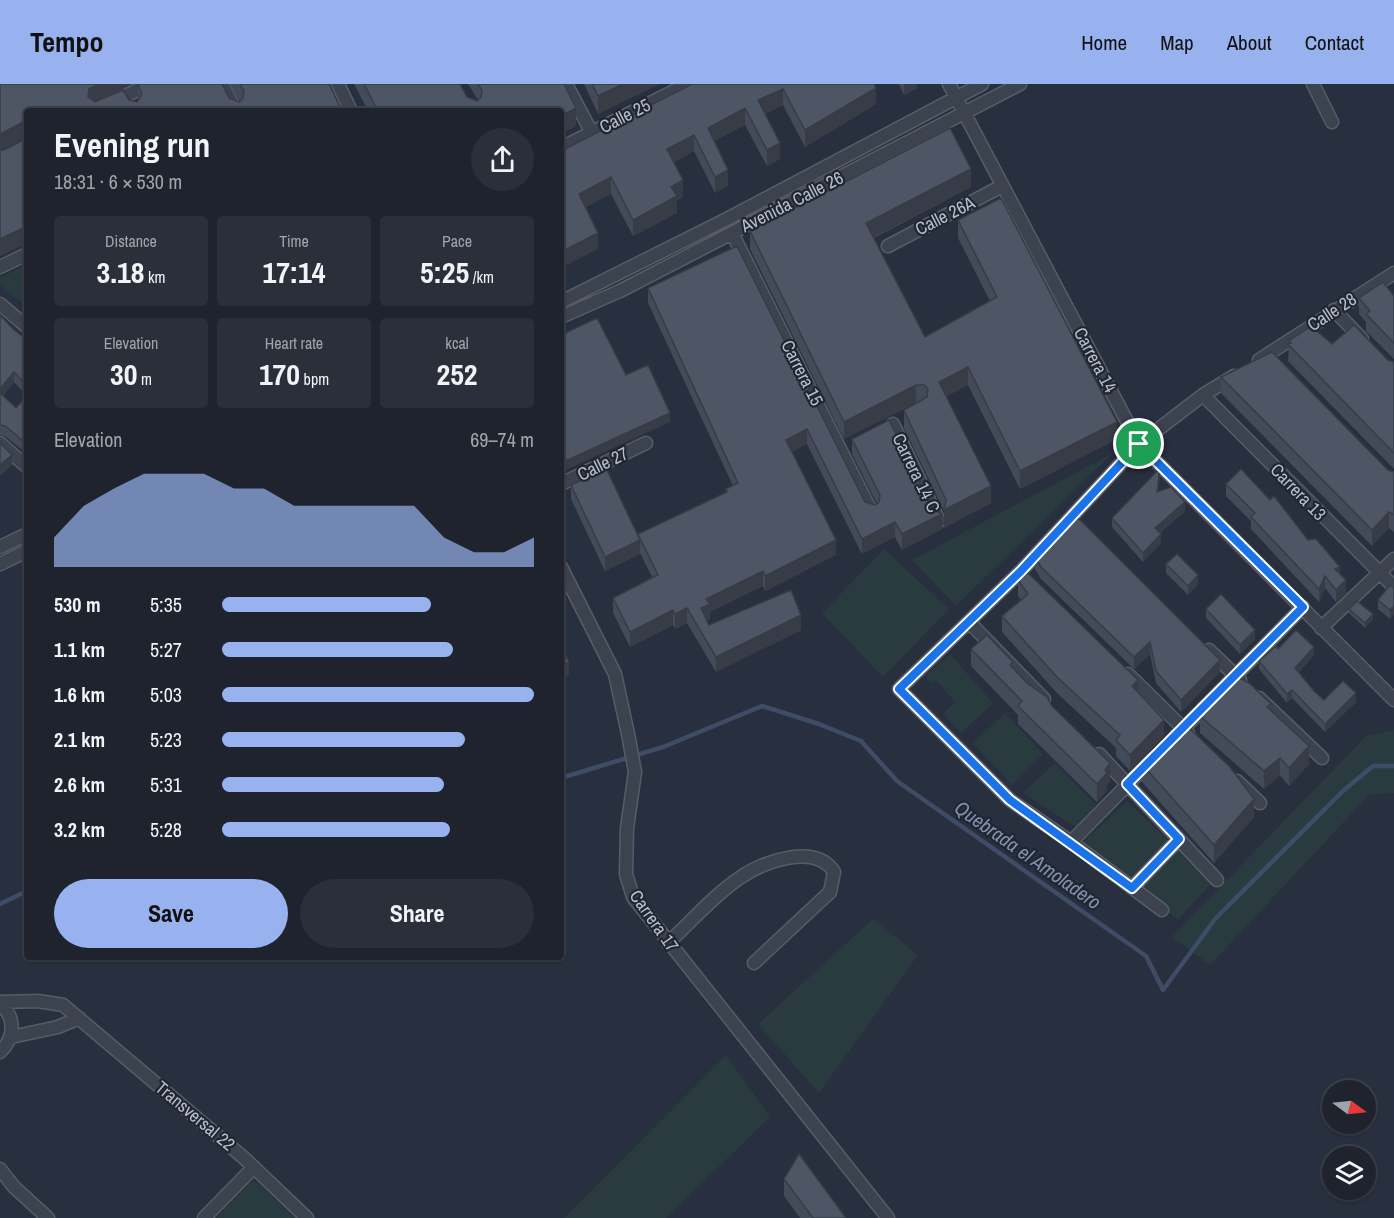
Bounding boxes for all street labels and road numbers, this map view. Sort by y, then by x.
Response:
street label: Calle 25 [595,92,655,139]
street label: Avenida Calle 26 [735,165,847,239]
street label: Calle 26A [911,190,979,241]
street label: Calle 28 [1302,286,1361,337]
street label: Carrera 14 [1068,323,1123,397]
street label: Carrera 15 [775,336,830,410]
street label: Carrera 14 C [887,429,946,517]
street label: Calle 27 [573,440,633,487]
street label: Carrera 13 [1265,458,1332,526]
street label: Carrera 17 [624,885,685,957]
street label: Transversal 22 [150,1075,241,1156]

